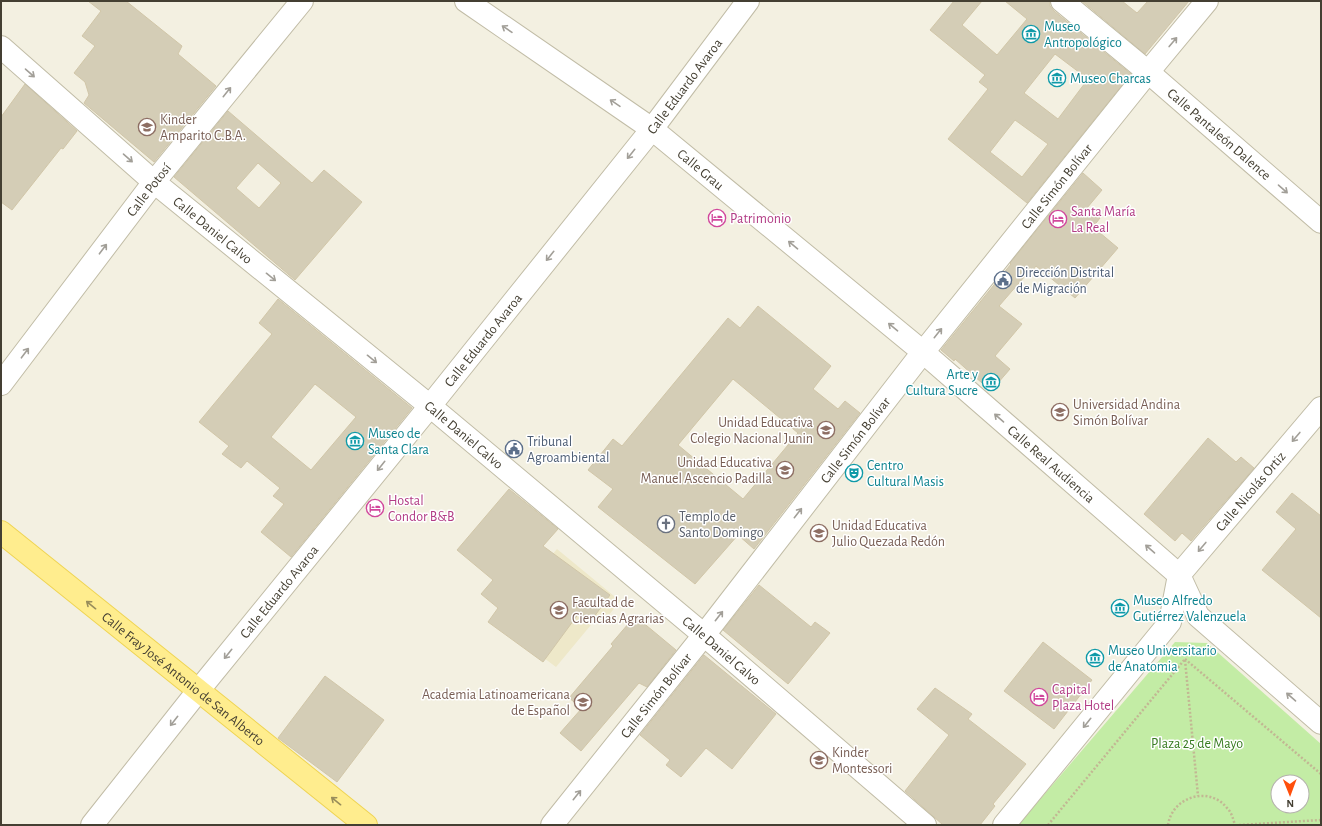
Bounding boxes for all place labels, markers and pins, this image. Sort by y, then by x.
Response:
place label: Museo Antropológico [1044,20,1122,50]
museum icon: Museo Antropológico [1021,24,1041,44]
museum icon: Museo Charcas [1047,68,1067,88]
place label: Museo Charcas [1070,72,1151,86]
place label: Kinder Amparito C.B.A. [160,113,246,143]
school or university icon: Kinder Amparito C.B.A. [137,117,157,137]
place label: Santa María La Real [1071,205,1136,235]
hotel icon: Patrimonio [707,208,727,228]
hotel icon: Santa María La Real [1048,209,1068,229]
place label: Patrimonio [730,212,791,226]
place label: Dirección Distrital de Migración [1016,266,1114,296]
public building icon: Dirección Distrital de Migración [993,270,1013,290]
place label: Arte y Cultura Sucre [906,368,978,398]
museum icon: Arte y Cultura Sucre [981,372,1001,392]
place label: Universidad Andina Simón Bolívar [1073,398,1181,428]
school or university icon: Universidad Andina Simón Bolívar [1050,402,1070,422]
place label: Unidad Educativa Colegio Nacional Junin [690,416,814,446]
school or university icon: Unidad Educativa Colegio Nacional Junin [816,420,836,440]
place label: Museo de Santa Clara [368,427,430,457]
museum icon: Museo de Santa Clara [345,431,365,451]
place label: Tribunal Agroambiental [527,435,609,465]
public building icon: Tribunal Agroambiental [504,439,524,459]
place label: Unidad Educativa Manuel Ascencio Padilla [640,456,773,486]
place label: Centro Cultural Masis [867,459,944,489]
school or university icon: Unidad Educativa Manuel Ascencio Padilla [775,460,795,480]
theatre icon: Centro Cultural Masis [844,463,864,483]
place label: Hostal Condor B&B [388,494,455,524]
hotel icon: Hostal Condor B&B [365,498,385,518]
place label: Templo de Santo Domingo [679,510,764,540]
church icon: Templo de Santo Domingo [656,514,676,534]
place label: Unidad Educativa Julio Quezada Redón [832,519,945,549]
school or university icon: Unidad Educativa Julio Quezada Redón [809,523,829,543]
place label: Museo Alfredo Gutiérrez Valenzuela [1133,594,1247,624]
place label: Facultad de Ciencias Agrarias [572,596,664,626]
museum icon: Museo Alfredo Gutiérrez Valenzuela [1110,598,1130,618]
school or university icon: Facultad de Ciencias Agrarias [549,600,569,620]
place label: Museo Universitario de Anatomia [1108,644,1217,674]
museum icon: Museo Universitario de Anatomia [1085,648,1105,668]
place label: Capital Plaza Hotel [1052,683,1114,713]
hotel icon: Capital Plaza Hotel [1029,687,1049,707]
place label: Academia Latinoamericana de Español [422,688,571,718]
school or university icon: Academia Latinoamericana de Español [573,692,593,712]
place label: Kinder Montessori [832,746,892,776]
school or university icon: Kinder Montessori [809,750,829,770]

